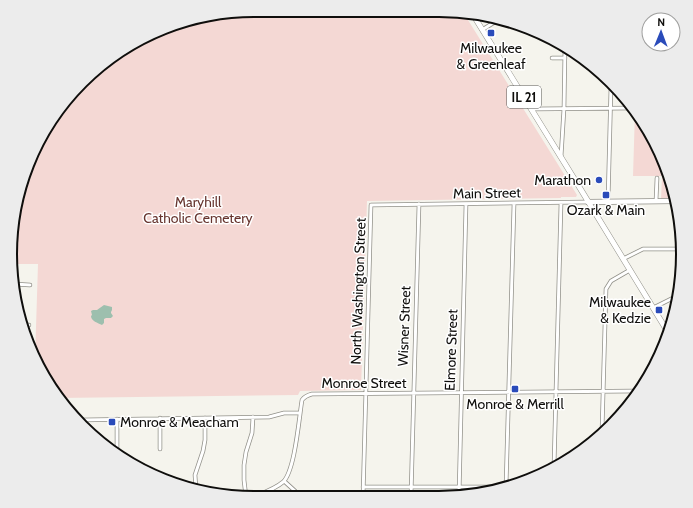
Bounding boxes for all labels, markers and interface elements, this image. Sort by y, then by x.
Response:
north arrow [641,12,681,52]
text: N [657,15,665,29]
marker: Milwaukee & Greenleaf [486,28,496,38]
place label: Milwaukee & Greenleaf [456,39,526,73]
road number: IL 21 [507,86,541,108]
place label: Marathon [534,171,591,189]
marker: Marathon [594,175,604,185]
street label: Main Street [453,183,521,203]
marker: Ozark & Main [601,190,611,200]
park label: Maryhill Catholic Cemetery [143,193,253,227]
place label: Ozark & Main [567,201,645,219]
street label: North Washington Street [346,217,370,365]
street label: Wisner Street [394,285,414,367]
place label: Milwaukee & Kedzie [589,293,651,327]
marker: Milwaukee & Kedzie [654,305,664,315]
street label: Elmore Street [441,309,461,391]
street label: Monroe Street [322,374,407,392]
marker: Monroe & Merrill [510,384,520,394]
place label: Monroe & Merrill [466,395,564,413]
place label: Monroe & Meacham [120,413,239,431]
marker: Monroe & Meacham [107,417,117,427]

